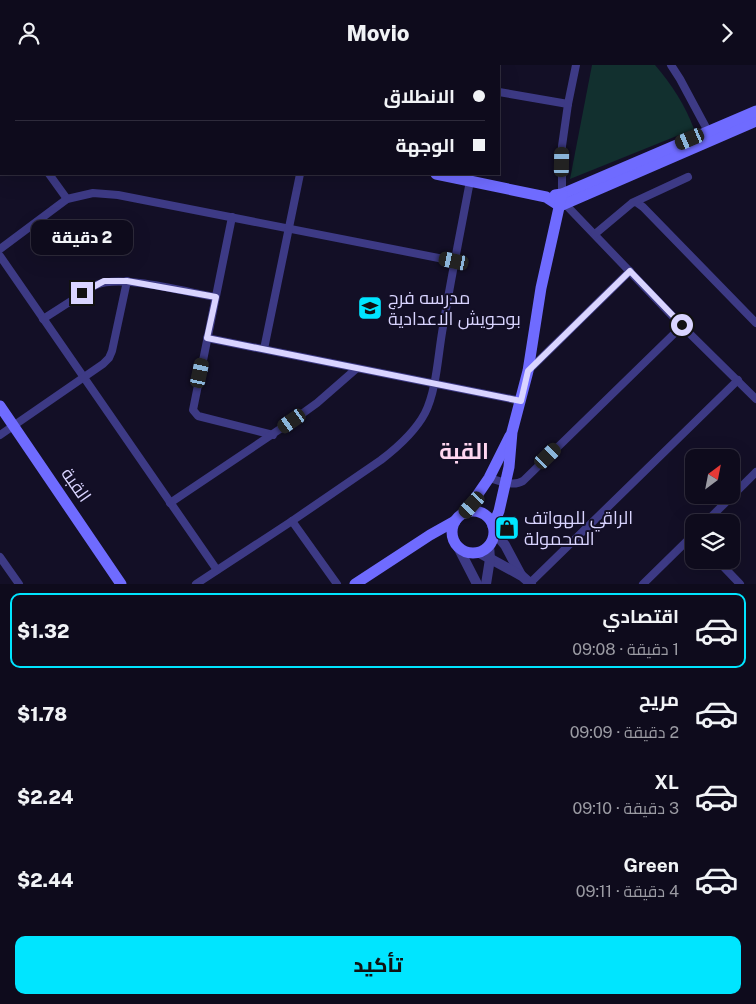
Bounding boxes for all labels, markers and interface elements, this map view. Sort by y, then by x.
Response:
icon: person [15,19,43,47]
icon: forward [713,19,741,47]
text: Movio [347,20,410,46]
text: الانطلاق [384,85,455,107]
car [673,126,706,152]
text: الوجهة [395,134,455,156]
car [554,147,569,177]
callout: 2 دقيقة [31,221,133,255]
text: 2 دقيقة [52,228,112,247]
car [437,251,470,271]
route end [71,282,93,304]
place label: مدرسه فرج بوحويش الاعدادية [388,287,521,330]
school or university icon: مدرسه فرج بوحويش الاعدادية [357,295,383,321]
route start [671,314,693,336]
car [189,357,210,389]
car [275,406,308,436]
district label: القبة [439,438,489,464]
car [531,440,564,472]
north arrow [685,449,740,504]
map controls [685,449,740,569]
street label: القبة [57,464,96,506]
car [456,489,487,521]
place label: الراقي للهواتف المحمولة [524,507,633,550]
button: layers [685,514,740,569]
shop icon: الراقي للهواتف المحمولة [494,515,520,541]
text: اقتصادي [603,605,679,627]
icon: car [694,608,739,653]
text: $1.32 [17,620,69,642]
text: 1 دقيقة · 09:08 [572,640,679,659]
text: مريح [639,688,679,710]
icon: car [694,691,739,736]
text: $1.78 [17,703,67,725]
text: 2 دقيقة · 09:09 [570,723,679,742]
text: XL [654,771,679,793]
icon: car [694,774,739,819]
text: $2.24 [17,786,74,808]
text: 3 دقيقة · 09:10 [572,799,679,818]
text: Green [624,854,679,876]
icon: car [694,857,739,902]
text: $2.44 [17,869,73,891]
text: 4 دقيقة · 09:11 [576,882,679,901]
button: تأكيد [15,936,741,994]

